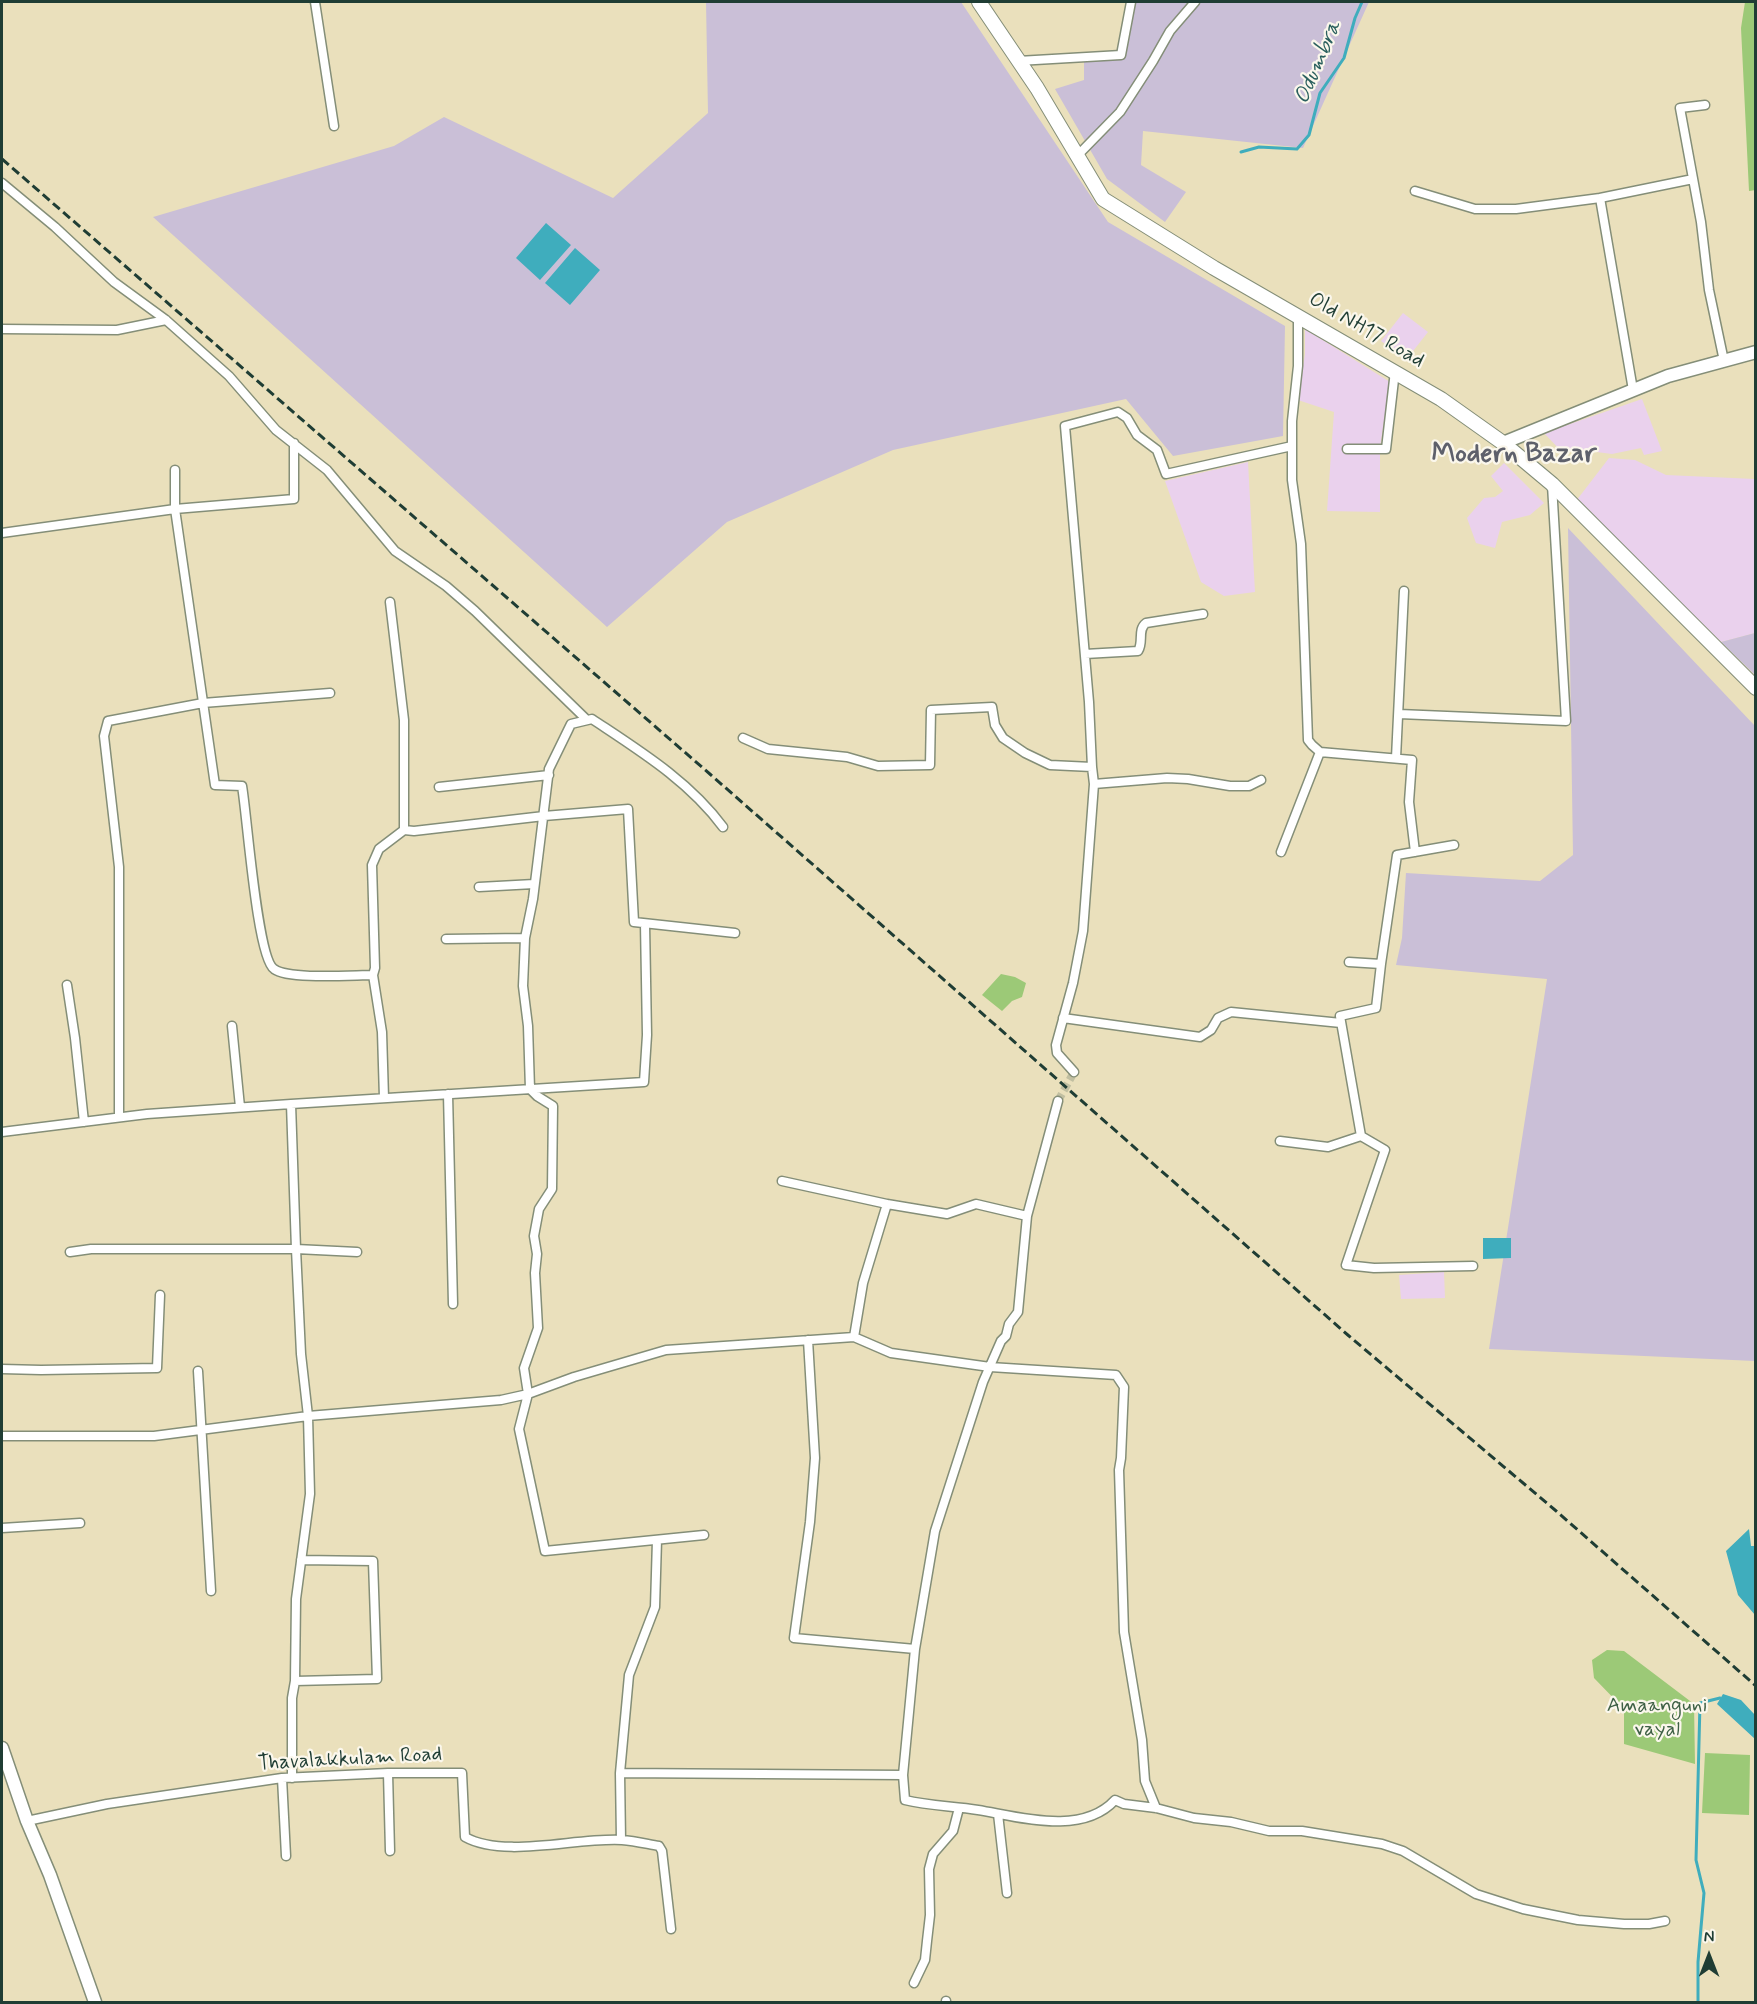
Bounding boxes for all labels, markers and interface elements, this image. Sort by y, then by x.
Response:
water label: Odumbra [1290,18,1348,108]
street label: Old NH17 Road [1304,288,1428,374]
district label: Modern Bazar [1431,439,1597,471]
park label: Amaanguni vayal [1607,1694,1707,1744]
street label: Thavalakkulam Road [257,1743,443,1777]
north arrow [1679,1926,1739,1986]
text: N [1704,1927,1714,1948]

